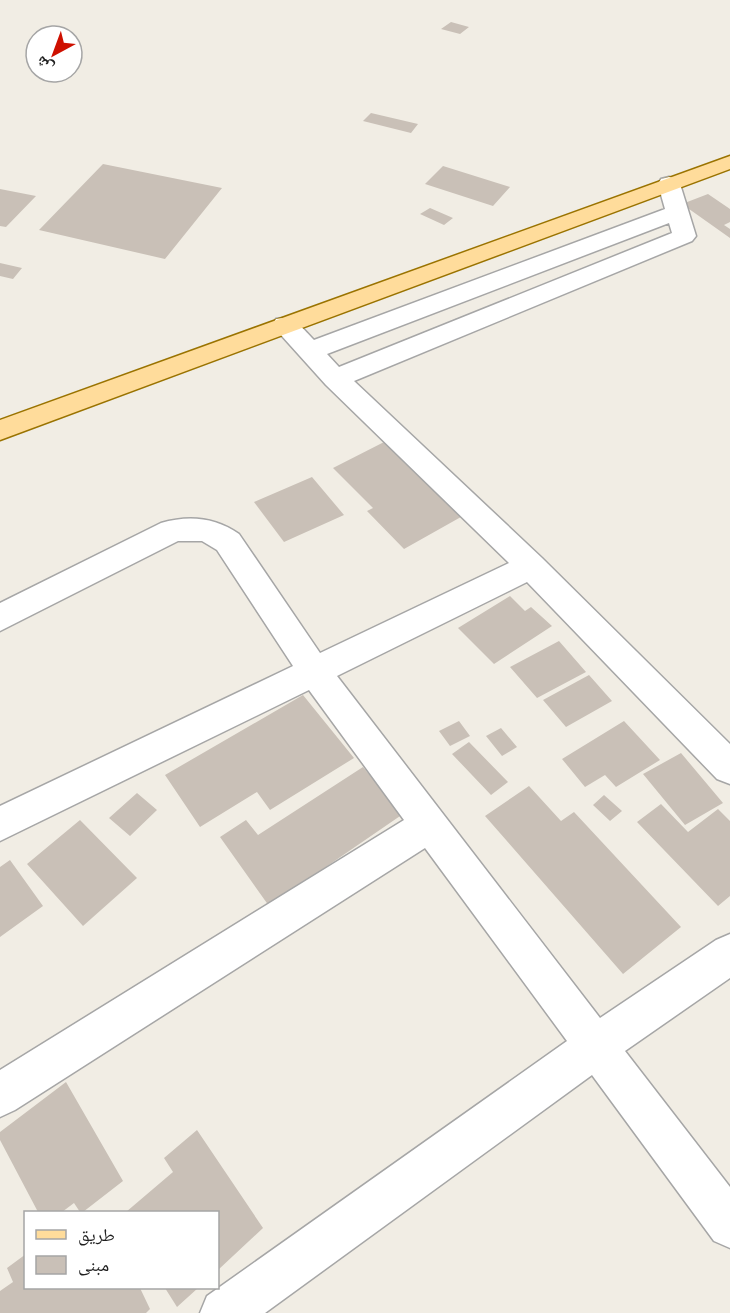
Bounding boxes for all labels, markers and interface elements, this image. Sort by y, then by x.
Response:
north arrow [24,24,84,84]
text: ش [31,52,57,78]
legend [24,1211,219,1289]
text: طريق [78,1223,115,1246]
text: مبنى [78,1253,109,1276]

